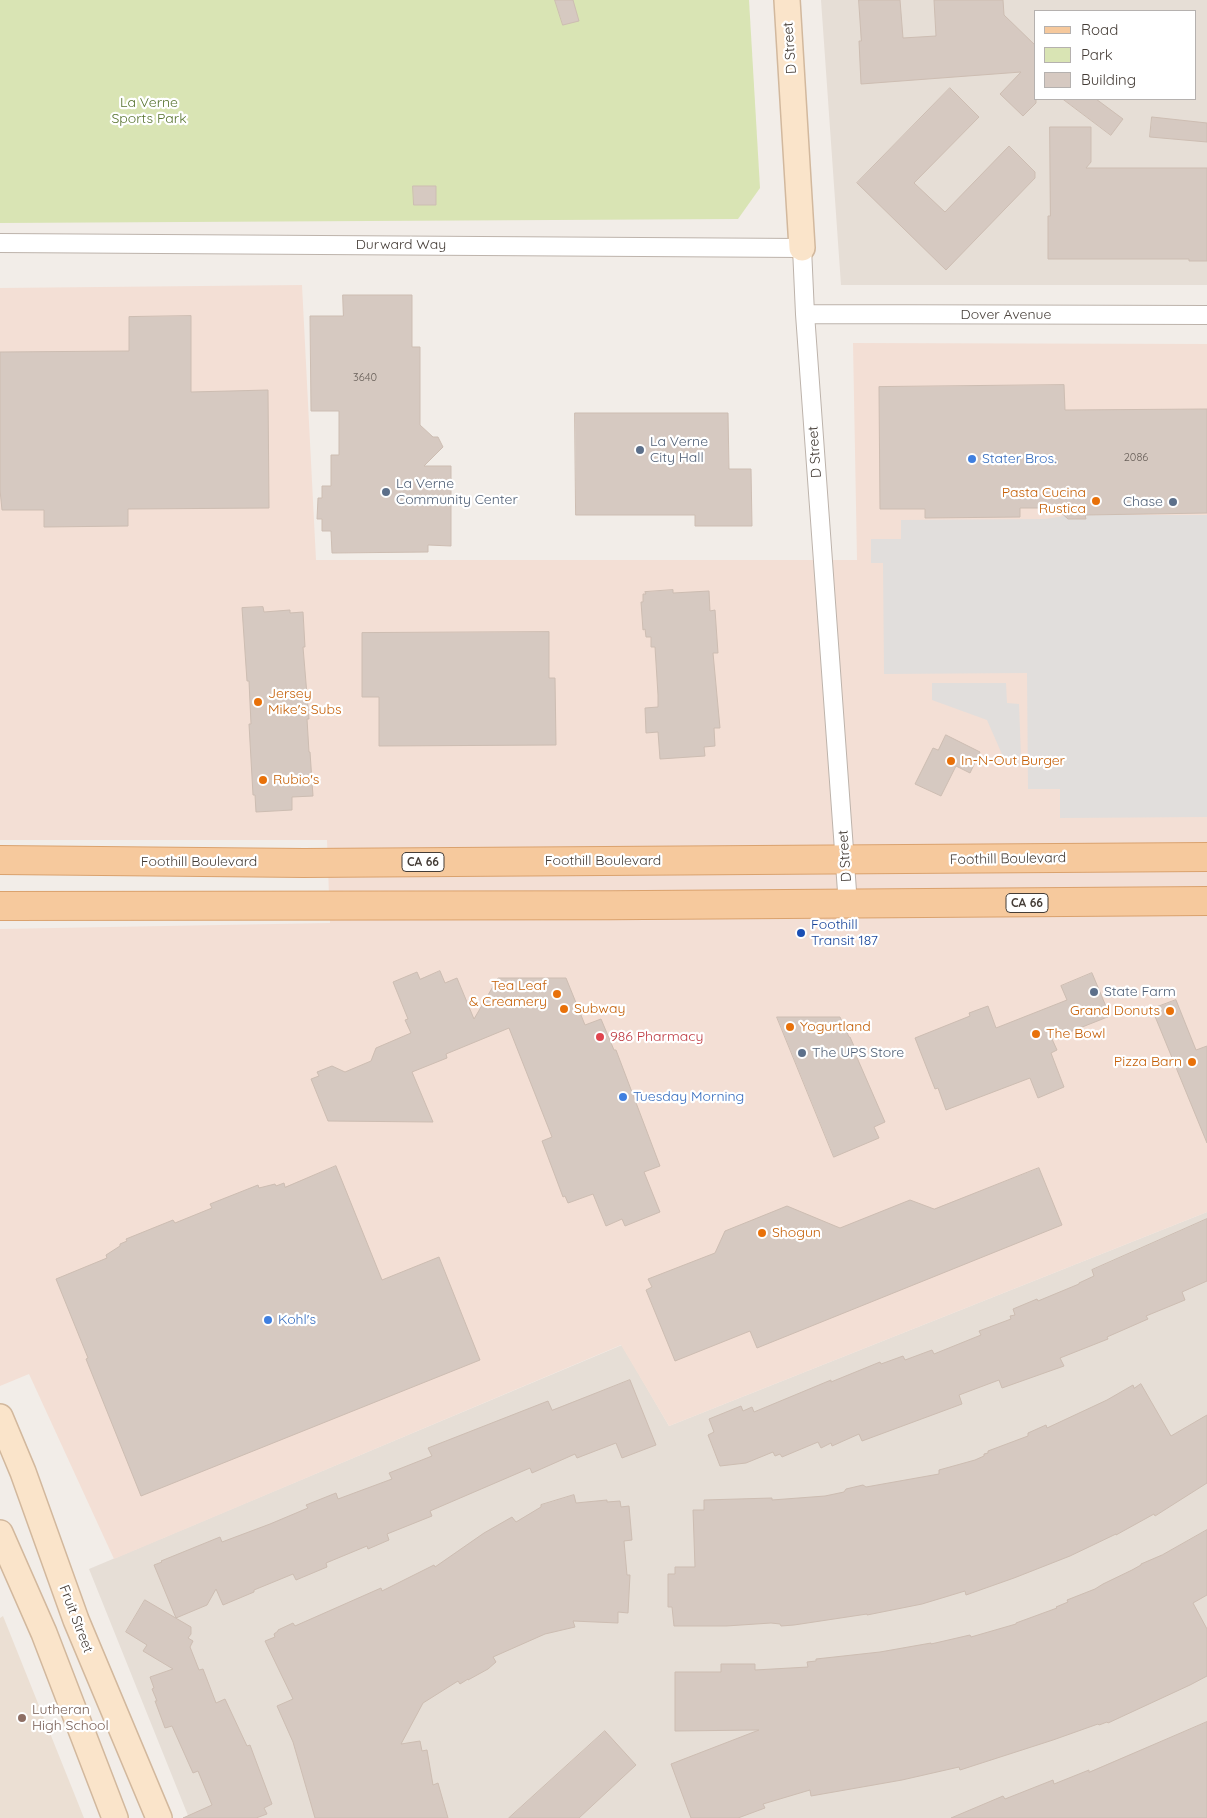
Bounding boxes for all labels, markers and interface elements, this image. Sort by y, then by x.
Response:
legend [1034,10,1197,100]
text: Road [1081,20,1118,39]
street label: D Street [780,21,800,75]
text: Park [1081,45,1113,64]
text: Building [1081,70,1136,89]
park label: La Verne Sports Park [111,95,187,128]
street label: Durward Way [356,237,446,253]
street label: Dover Avenue [961,307,1051,323]
house number: 3640 [353,371,377,385]
street label: D Street [805,425,825,479]
place label: La Verne City Hall [650,434,708,467]
marker: La Verne City Hall [634,444,646,456]
place label: Stater Bros. [982,451,1057,467]
house number: 2086 [1124,451,1148,465]
marker: Stater Bros. [966,453,978,465]
place label: La Verne Community Center [396,476,518,508]
place label: Pasta Cucina Rustica [1002,485,1086,518]
marker: La Verne Community Center [380,486,392,498]
place label: Chase [1123,494,1163,510]
marker: Pasta Cucina Rustica [1090,495,1102,507]
marker: Chase [1167,496,1179,508]
place label: Jersey Mike's Subs [268,686,342,719]
marker: Jersey Mike's Subs [252,696,264,708]
place label: In-N-Out Burger [961,753,1065,769]
marker: In-N-Out Burger [945,755,957,767]
place label: Rubio's [273,772,319,788]
marker: Rubio's [257,774,269,786]
street label: D Street [835,829,855,883]
street label: Foothill Boulevard [950,850,1066,868]
road number: CA 66 [402,852,444,872]
street label: Foothill Boulevard [545,853,661,869]
street label: Foothill Boulevard [141,854,257,870]
road number: CA 66 [1006,894,1048,912]
place label: Foothill Transit 187 [811,917,878,950]
marker: Foothill Transit 187 [795,927,807,939]
place label: Tea Leaf & Creamery [469,978,547,1010]
place label: State Farm [1104,984,1176,1000]
marker: State Farm [1088,986,1100,998]
marker: Tea Leaf & Creamery [551,988,563,1000]
place label: Subway [574,1001,625,1017]
marker: Subway [558,1003,570,1015]
place label: Grand Donuts [1070,1003,1160,1019]
marker: Grand Donuts [1164,1005,1176,1017]
place label: Yogurtland [800,1019,871,1035]
marker: Yogurtland [784,1021,796,1033]
place label: The Bowl [1046,1026,1105,1042]
marker: The Bowl [1030,1028,1042,1040]
place label: 986 Pharmacy [610,1029,703,1045]
marker: 986 Pharmacy [594,1031,606,1043]
place label: The UPS Store [812,1045,904,1061]
marker: The UPS Store [796,1047,808,1059]
place label: Pizza Barn [1114,1054,1182,1070]
marker: Pizza Barn [1186,1056,1198,1068]
place label: Tuesday Morning [633,1089,744,1105]
marker: Tuesday Morning [617,1091,629,1103]
place label: Shogun [772,1225,821,1241]
marker: Shogun [756,1227,768,1239]
place label: Kohl's [278,1312,316,1328]
marker: Kohl's [262,1314,274,1326]
street label: Fruit Street [55,1583,97,1655]
place label: Lutheran High School [32,1702,109,1734]
marker: Lutheran High School [16,1712,28,1724]

